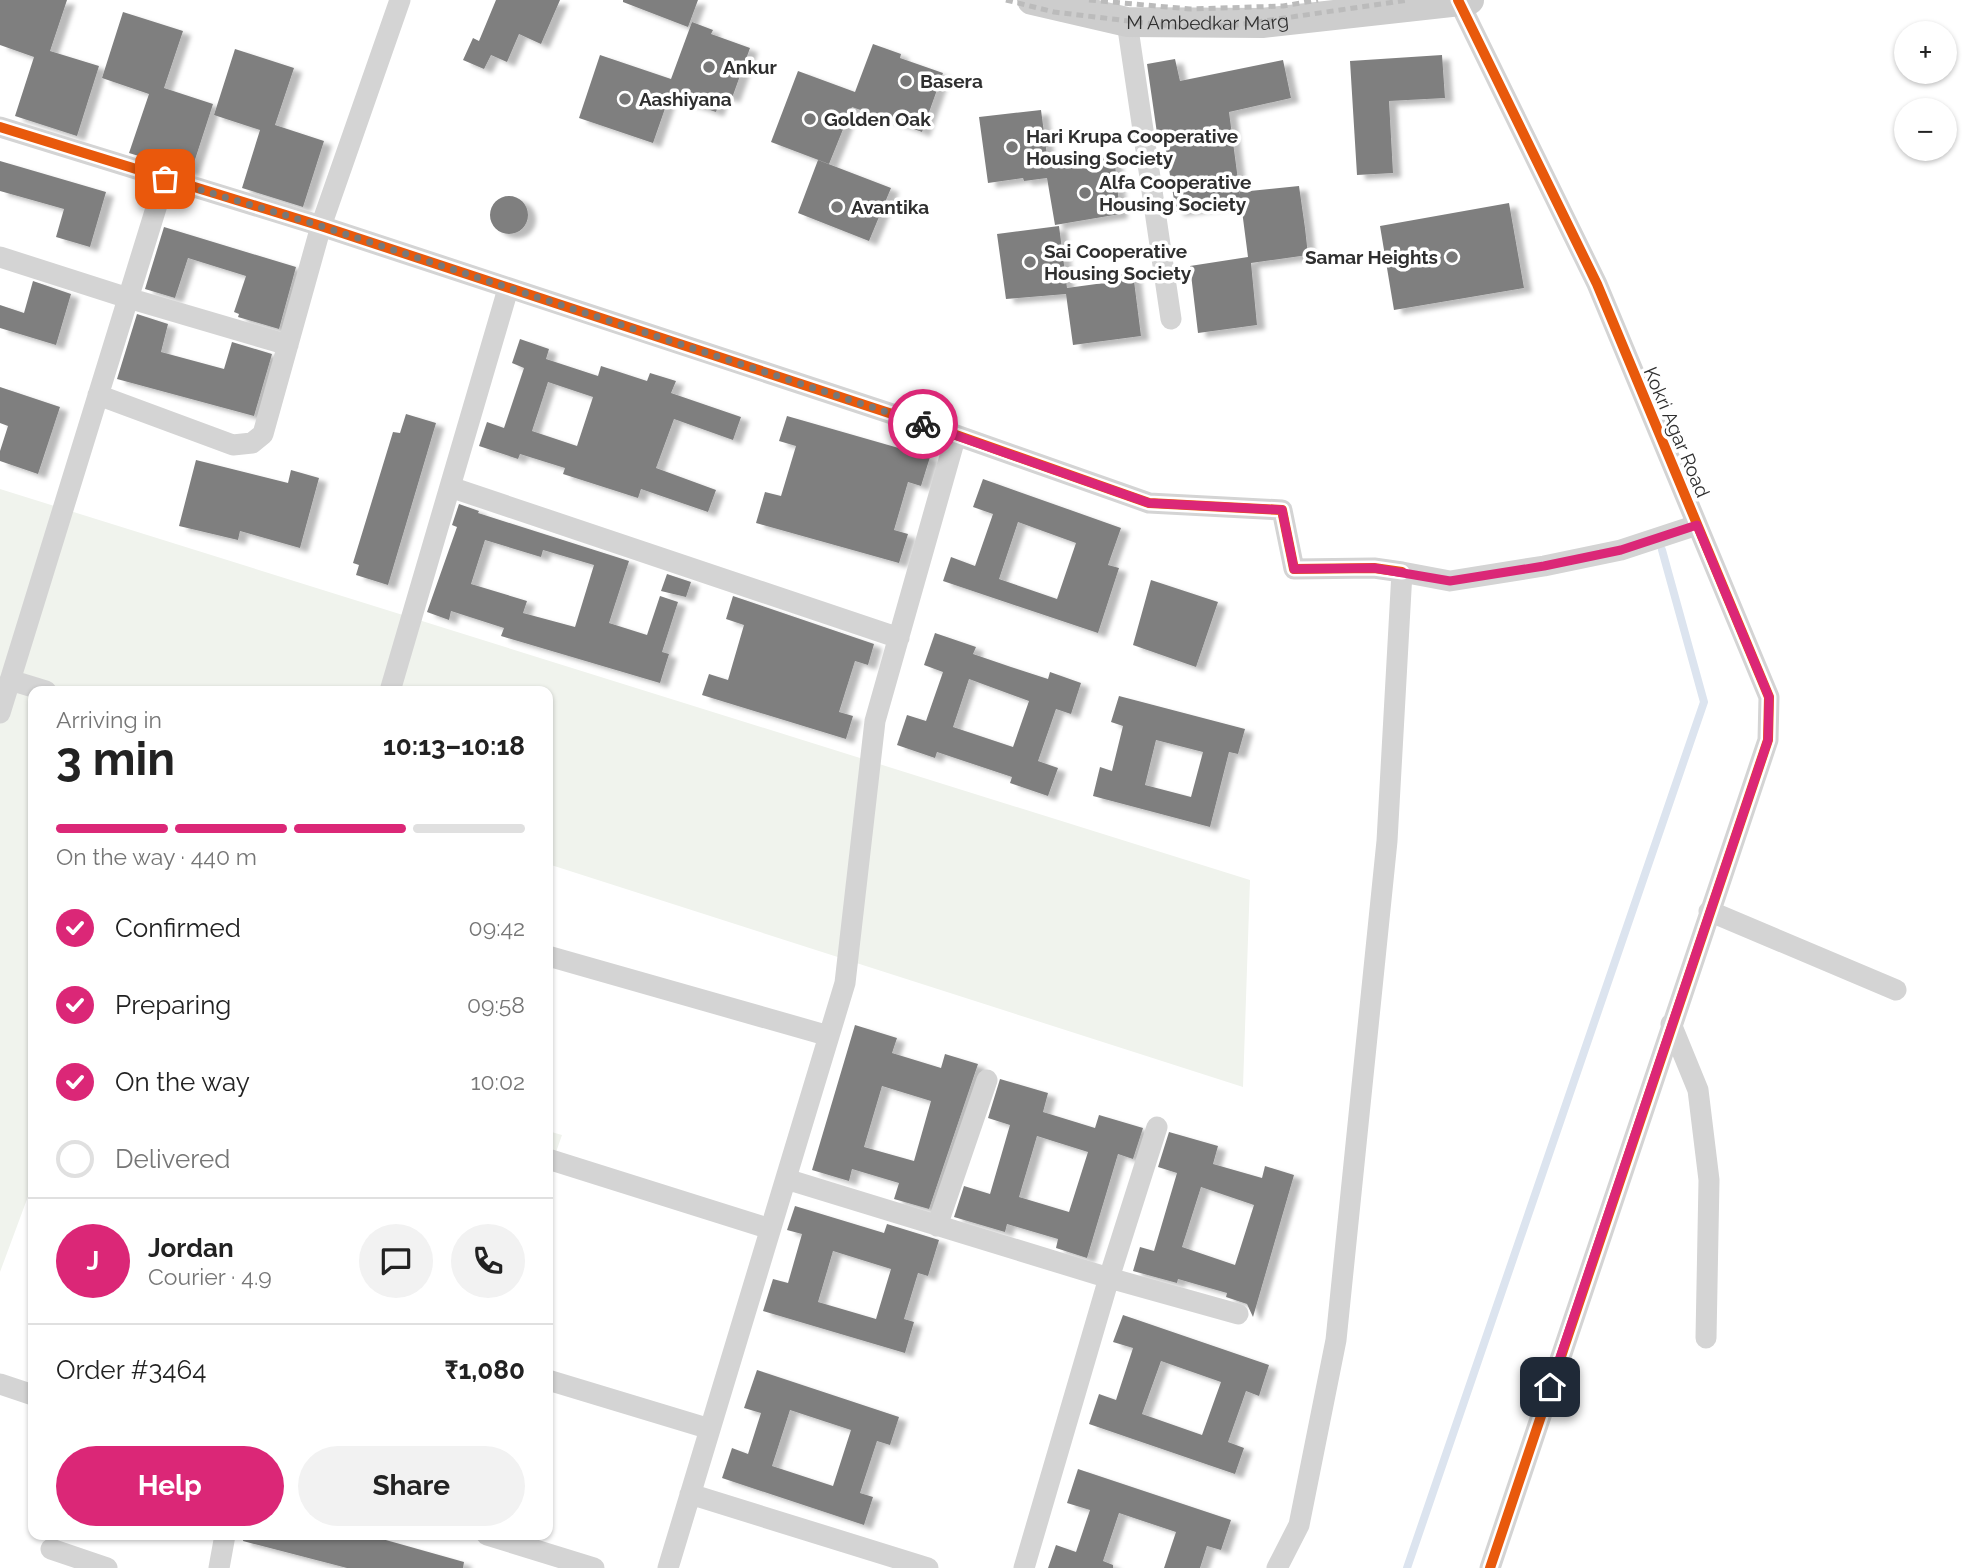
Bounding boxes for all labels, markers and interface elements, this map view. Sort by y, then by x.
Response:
street label: M Ambedkar Marg [1126,9,1290,34]
map controls [1894,21,1957,161]
button: + [1894,21,1957,84]
place label: Ankur [723,56,778,78]
marker: Ankur [701,59,717,75]
place label: Basera [920,70,983,92]
marker: Basera [898,73,914,89]
place label: Aashiyana [639,88,732,110]
marker: Aashiyana [617,91,633,107]
button: − [1894,98,1957,161]
place label: Golden Oak [824,108,931,130]
marker: Golden Oak [802,111,818,127]
place label: Hari Krupa Cooperative Housing Society [1026,125,1238,169]
marker: Hari Krupa Cooperative Housing Society [1004,139,1020,155]
pin [135,149,195,209]
icon: bag [146,160,184,198]
place label: Alfa Cooperative Housing Society [1099,171,1251,215]
marker: Alfa Cooperative Housing Society [1077,185,1093,201]
place label: Avantika [851,196,929,218]
marker: Avantika [829,199,845,215]
place label: Sai Cooperative Housing Society [1044,240,1192,284]
place label: Samar Heights [1305,246,1438,268]
marker: Samar Heights [1444,249,1460,265]
marker: Sai Cooperative Housing Society [1022,254,1038,270]
street label: Kokri Agar Road [1640,364,1714,500]
courier [888,389,958,459]
icon: bike [904,405,942,443]
text: Arriving in [56,706,162,733]
text: 10:13–10:18 [383,731,525,761]
text: 3 min [56,732,175,786]
text: On the way · 440 m [56,843,257,870]
icon: check [56,909,94,947]
text: Confirmed [115,913,241,943]
text: 09:42 [469,914,525,941]
icon: check [56,986,94,1024]
text: Preparing [115,990,231,1020]
text: 09:58 [467,991,525,1018]
icon: check [56,1063,94,1101]
text: On the way [115,1067,250,1097]
text: 10:02 [471,1068,525,1095]
text: Delivered [115,1144,230,1174]
button: chat [359,1224,433,1298]
button: phone [451,1224,525,1298]
text: Jordan [148,1233,234,1263]
text: J [87,1246,99,1276]
text: Courier · 4.9 [148,1263,272,1290]
text: Order #3464 [56,1355,206,1385]
text: ₹1,080 [445,1355,525,1385]
pin [1520,1357,1580,1417]
icon: home [1531,1368,1569,1406]
button: Help [56,1446,284,1526]
button: Share [298,1446,525,1526]

